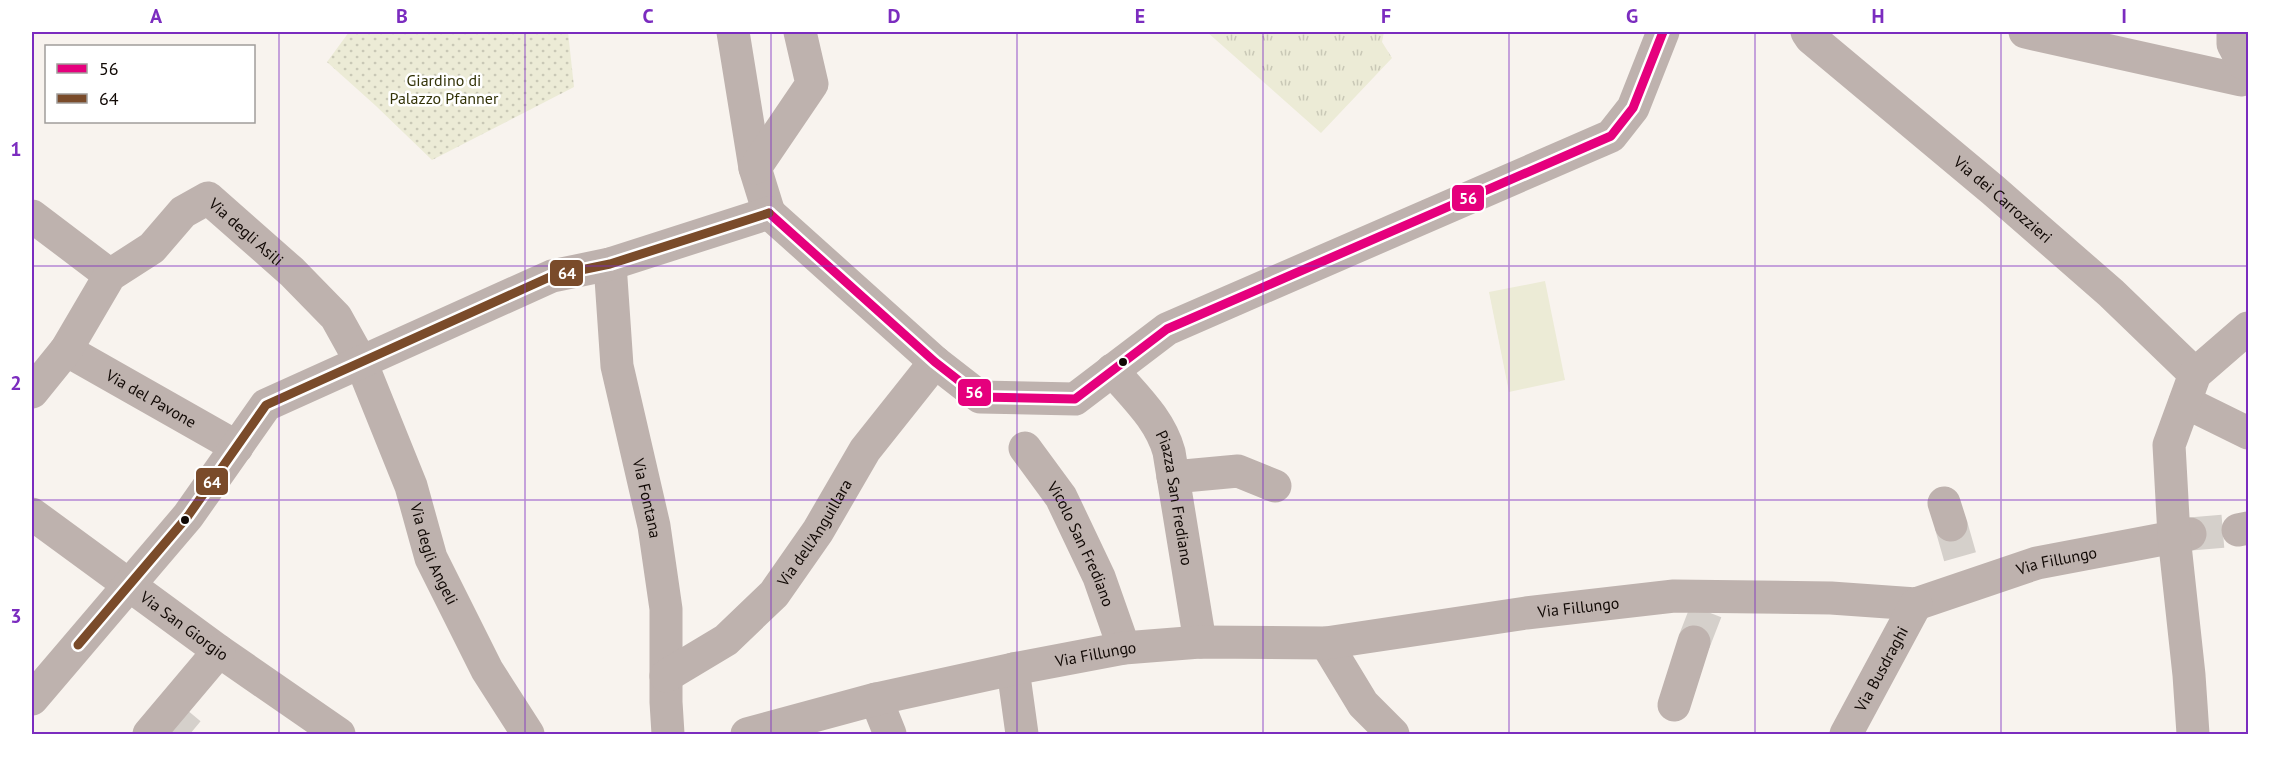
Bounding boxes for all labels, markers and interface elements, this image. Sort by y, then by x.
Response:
text: A [150,3,163,29]
text: B [396,3,408,29]
text: C [642,3,654,29]
text: D [888,3,901,29]
text: E [1135,3,1145,29]
text: F [1381,3,1391,29]
text: G [1626,3,1638,29]
text: H [1871,3,1885,29]
text: I [2121,3,2127,29]
legend [45,45,255,123]
text: 56 [99,57,119,80]
park label: Giardino di Palazzo Pfanner [390,70,499,108]
text: 64 [99,87,119,110]
text: 1 [10,136,22,162]
street label: Via dei Carrozzieri [1949,151,2056,247]
line badge: 56 [1451,184,1485,212]
text: 56 [1459,188,1477,208]
street label: Via degli Asili [204,193,288,270]
line badge: 64 [549,259,584,287]
text: 64 [558,263,576,283]
unlabelled marker [1117,356,1129,368]
street label: Via del Pavone [102,364,200,432]
text: 2 [10,370,22,396]
line badge: 56 [957,378,992,407]
text: 56 [965,382,983,402]
street label: Piazza San Frediano [1152,427,1197,567]
street label: Via Fontana [628,455,666,539]
line badge: 64 [195,467,229,496]
text: 64 [203,472,221,492]
street label: Via dell'Anguillara [772,475,856,591]
street label: Vicolo San Frediano [1042,477,1119,609]
street label: Via degli Angeli [406,500,463,608]
unlabelled marker [179,514,191,526]
street label: Via Fillungo [2013,542,2099,580]
street label: Via San Giorgio [136,586,233,665]
street label: Via Fillungo [1535,592,1620,622]
text: 3 [10,603,22,629]
street label: Via Busdraghi [1850,623,1912,716]
street label: Via Fillungo [1052,637,1137,671]

